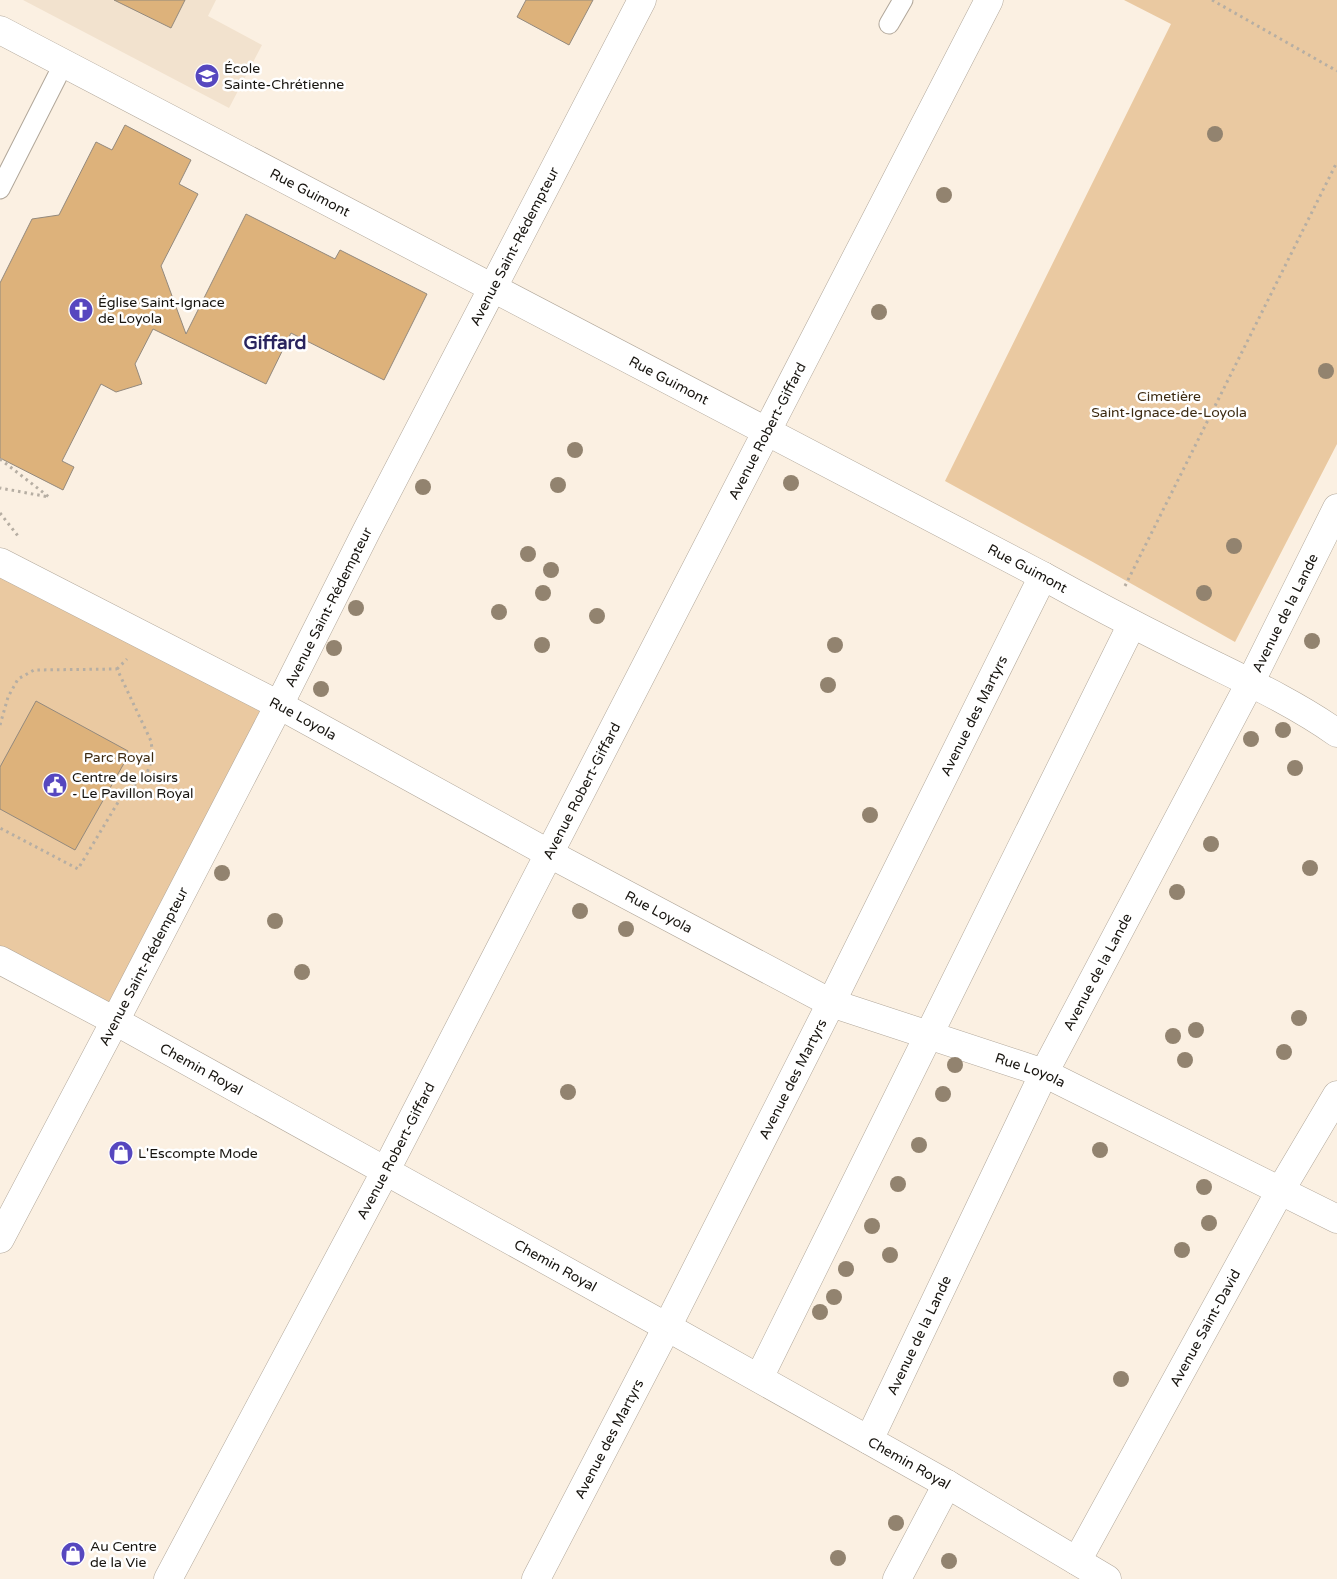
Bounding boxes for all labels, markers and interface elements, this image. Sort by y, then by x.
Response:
place label: École Sainte-Chrétienne [224,60,344,93]
school or university icon: École Sainte-Chrétienne [194,63,220,89]
street label: Avenue Saint-Rédempteur [466,163,563,329]
street label: Rue Guimont [267,164,353,221]
place label: Église Saint-Ignace de Loyola [98,294,225,327]
church icon: Église Saint-Ignace de Loyola [68,297,94,323]
district label: Giffard [243,332,307,354]
street label: Rue Guimont [626,352,712,408]
street label: Avenue Robert-Giffard [725,359,809,502]
park label: Cimetière Saint-Ignace-de-Loyola [1091,388,1247,421]
street label: Avenue Saint-Rédempteur [281,524,376,690]
street label: Rue Guimont [985,540,1071,597]
street label: Avenue de la Lande [1248,551,1322,675]
street label: Avenue des Martyrs [937,652,1011,779]
street label: Rue Loyola [267,693,340,744]
street label: Avenue Robert-Giffard [539,719,624,862]
park label: Parc Royal [84,749,154,766]
place label: Centre de loisirs - Le Pavillon Royal [72,769,194,802]
public building icon: Centre de loisirs - Le Pavillon Royal [42,772,68,798]
street label: Avenue Saint-Rédempteur [95,884,192,1049]
street label: Rue Loyola [622,887,695,937]
street label: Avenue de la Lande [1059,910,1135,1034]
street label: Avenue des Martyrs [755,1016,830,1142]
street label: Chemin Royal [157,1039,246,1099]
street label: Rue Loyola [993,1049,1068,1091]
street label: Avenue Robert-Giffard [353,1079,438,1222]
shop icon: L'Escompte Mode [108,1140,134,1166]
place label: L'Escompte Mode [138,1145,258,1162]
street label: Chemin Royal [511,1236,600,1295]
street label: Avenue Saint-David [1166,1266,1244,1389]
street label: Avenue de la Lande [883,1273,955,1398]
street label: Avenue des Martyrs [571,1376,647,1502]
street label: Chemin Royal [865,1433,954,1493]
place label: Au Centre de la Vie [90,1538,157,1571]
shop icon: Au Centre de la Vie [60,1541,86,1567]

